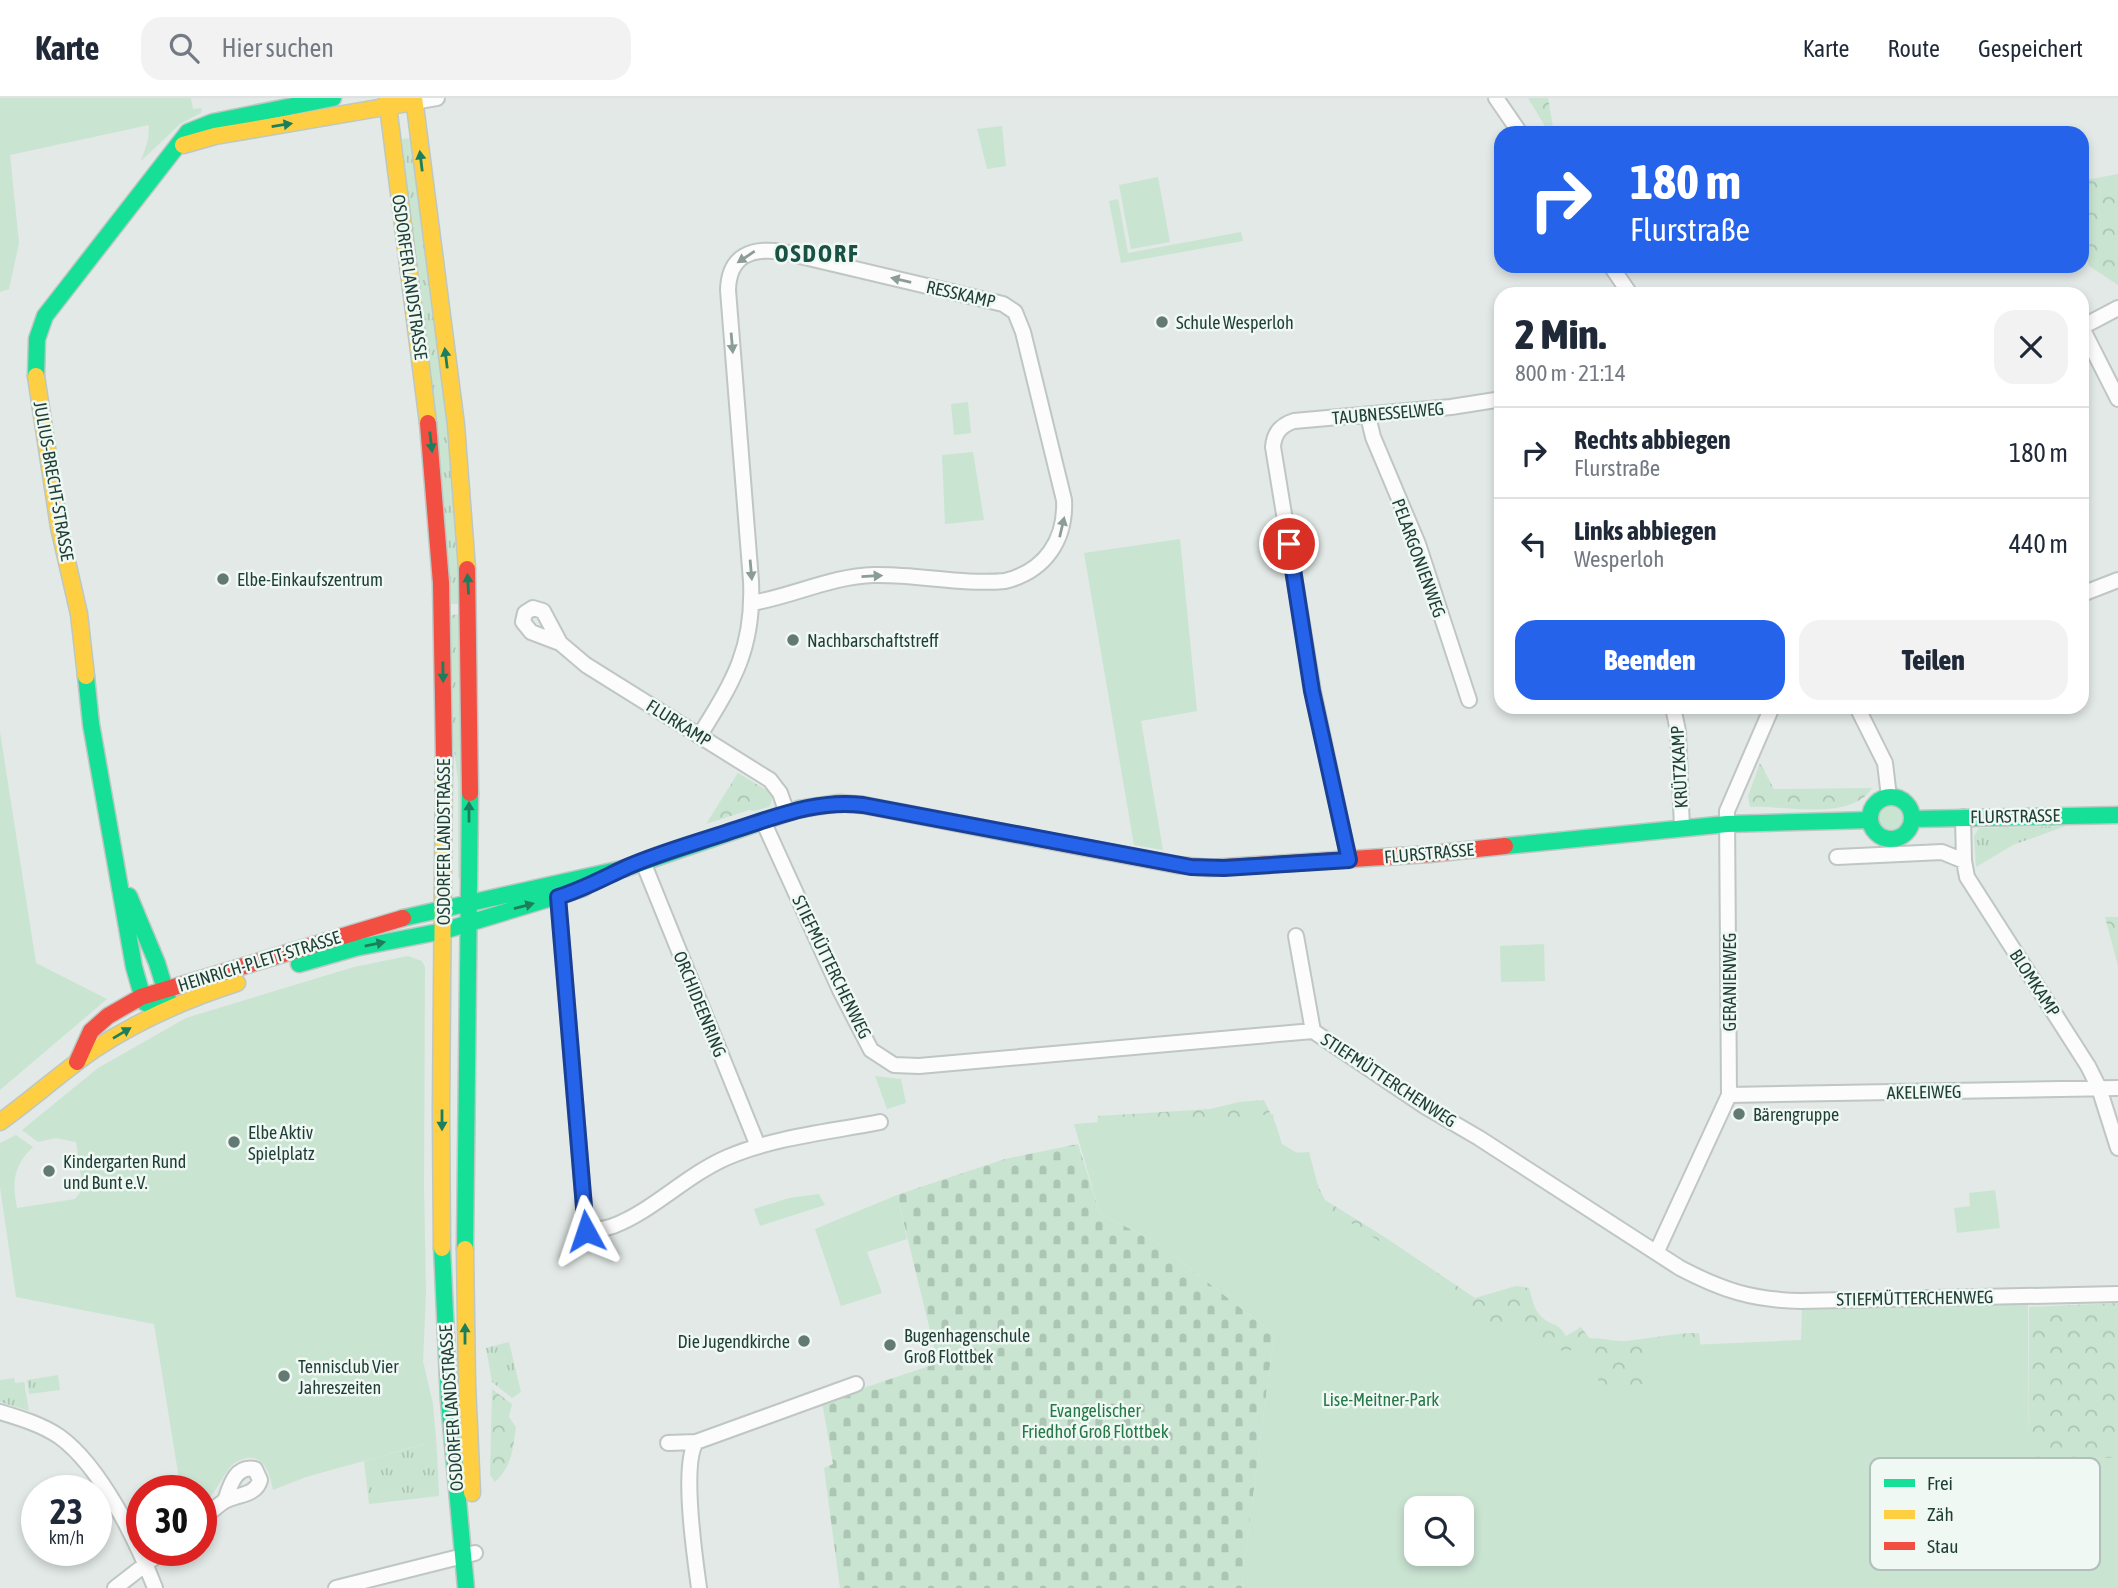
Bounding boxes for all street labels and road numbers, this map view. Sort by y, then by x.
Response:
street label: OSDORFER LANDSTRASSE [388,193,432,361]
street label: RESSKAMP [924,276,998,312]
street label: TAUBNESSELWEG [1331,398,1445,428]
street label: JULIUS-BRECHT-STRASSE [30,399,78,563]
street label: PELARGONIENWEG [1388,496,1450,620]
street label: FLURKAMP [643,695,715,751]
street label: KRÜTZKAMP [1666,725,1692,809]
street label: OSDORFER LANDSTRASSE [433,758,454,925]
street label: FLURSTRASSE [1970,805,2060,827]
street label: FLURSTRASSE [1383,839,1475,867]
street label: STIEFMÜTTERCHENWEG [788,892,876,1042]
street label: HEINRICH-PLETT-STRASSE [175,926,343,996]
street label: GERANIENWEG [1719,933,1740,1031]
street label: BLOMKAMP [2005,945,2065,1021]
street label: ORCHIDEENRING [669,948,731,1060]
street label: STIEFMÜTTERCHENWEG [1317,1028,1461,1132]
street label: AKELEIWEG [1886,1081,1962,1103]
street label: STIEFMÜTTERCHENWEG [1836,1286,1994,1310]
street label: OSDORFER LANDSTRASSE [435,1324,467,1492]

